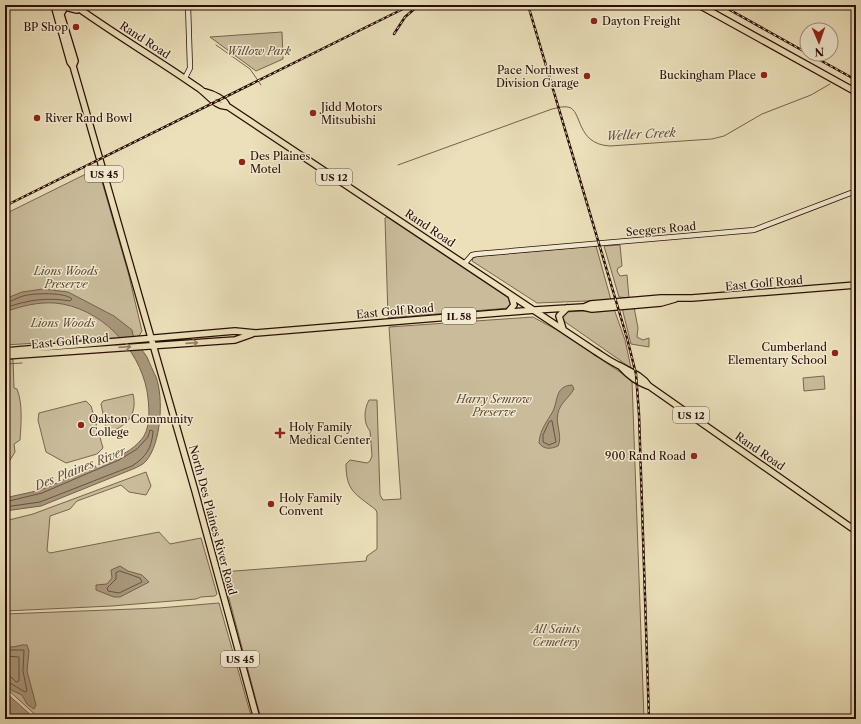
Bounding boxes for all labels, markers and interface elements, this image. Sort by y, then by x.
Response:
place label: Dayton Freight [602,14,681,28]
marker: Dayton Freight [589,16,599,26]
street label: Rand Road [117,18,173,62]
place label: BP Shop [23,20,68,34]
marker: BP Shop [71,22,81,32]
north arrow [799,22,839,62]
park label: Willow Park [227,44,291,58]
text: N [814,45,824,59]
place label: Pace Northwest Division Garage [496,63,579,90]
place label: Buckingham Place [659,68,756,82]
marker: Buckingham Place [759,70,769,80]
marker: Pace Northwest Division Garage [582,71,592,81]
place label: Jidd Motors Mitsubishi [319,100,382,127]
marker: Jidd Motors Mitsubishi [308,108,318,118]
place label: River Rand Bowl [45,111,133,125]
marker: River Rand Bowl [32,113,42,123]
water label: Weller Creek [606,125,677,143]
place label: Des Plaines Motel [250,149,311,176]
marker: Des Plaines Motel [237,157,247,167]
road number: US 45 [85,166,123,182]
road number: US 12 [316,169,352,185]
street label: Rand Road [402,206,458,250]
street label: Seegers Road [625,219,697,239]
park label: Lions Woods Preserve [33,264,98,291]
street label: East Golf Road [725,273,804,293]
street label: East Golf Road [356,301,435,321]
road number: IL 58 [442,308,476,324]
park label: Lions Woods [30,316,95,330]
street label: East Golf Road [31,331,110,351]
one-way arrow [185,339,198,346]
place label: Cumberland Elementary School [728,340,828,367]
one-way arrow [118,343,131,350]
marker: Cumberland Elementary School [830,348,840,358]
park label: Harry Semrow Preserve [455,392,532,419]
road number: US 12 [673,407,709,423]
place label: Oakton Community College [89,412,194,439]
marker: Oakton Community College [76,420,86,430]
place label: Holy Family Medical Center [289,420,370,447]
marker: Holy Family Medical Center [274,427,286,439]
street label: Rand Road [732,429,788,473]
water label: Des Plaines River [31,442,129,493]
street label: North Des Plaines River Road [186,443,240,597]
place label: 900 Rand Road [605,449,686,463]
marker: 900 Rand Road [689,451,699,461]
place label: Holy Family Convent [279,491,343,518]
marker: Holy Family Convent [266,499,276,509]
park label: All Saints Cemetery [530,622,581,649]
road number: US 45 [221,651,259,667]

